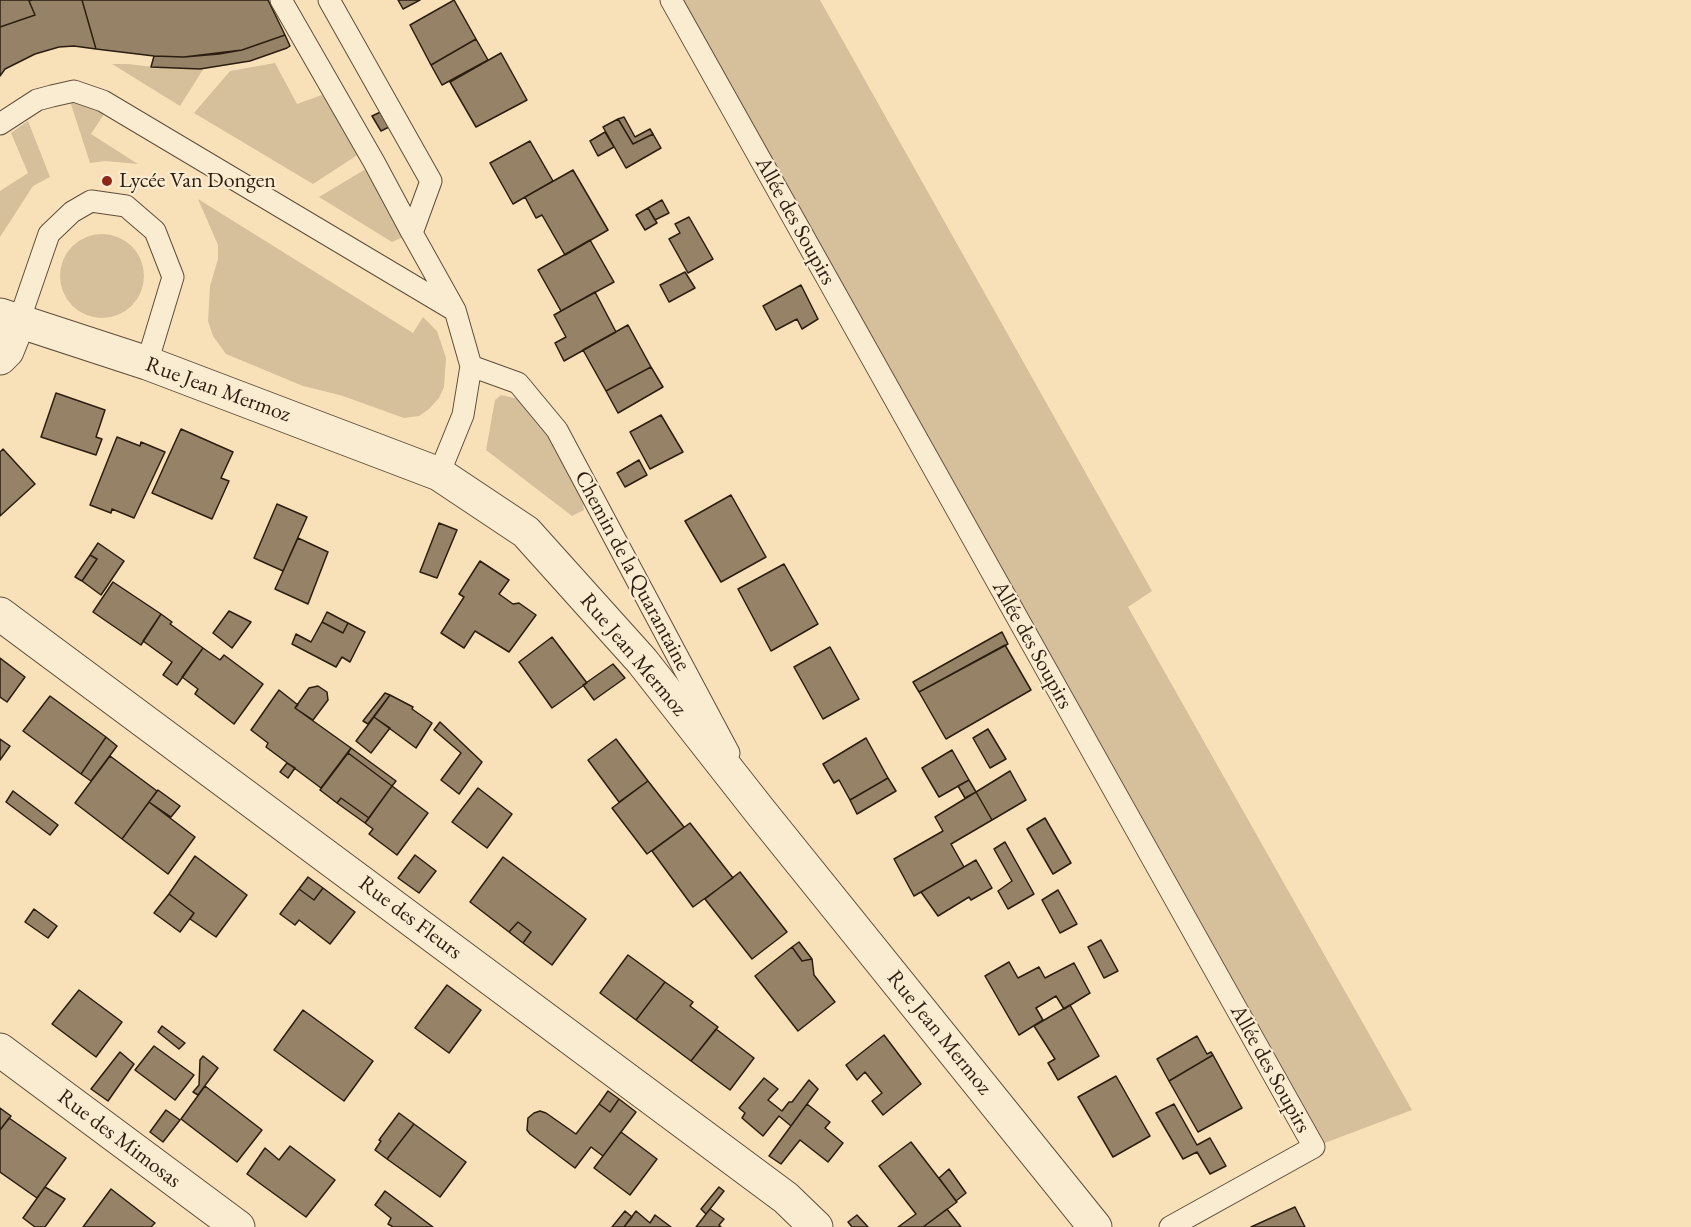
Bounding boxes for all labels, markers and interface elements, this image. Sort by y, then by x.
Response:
street label: Allée des Soupirs [749,152,841,290]
place label: Lycée Van Dongen [119,168,276,194]
marker: Lycée Van Dongen [100,174,114,188]
street label: Rue Jean Mermoz [142,352,294,428]
street label: Chemin de la Quarantaine [568,466,696,676]
street label: Allée des Soupirs [986,576,1078,714]
street label: Rue Jean Mermoz [574,588,692,722]
street label: Rue des Fleurs [353,871,467,965]
street label: Rue Jean Mermoz [881,965,997,1101]
street label: Allée des Soupirs [1224,1000,1316,1138]
street label: Rue des Mimosas [52,1084,186,1194]

